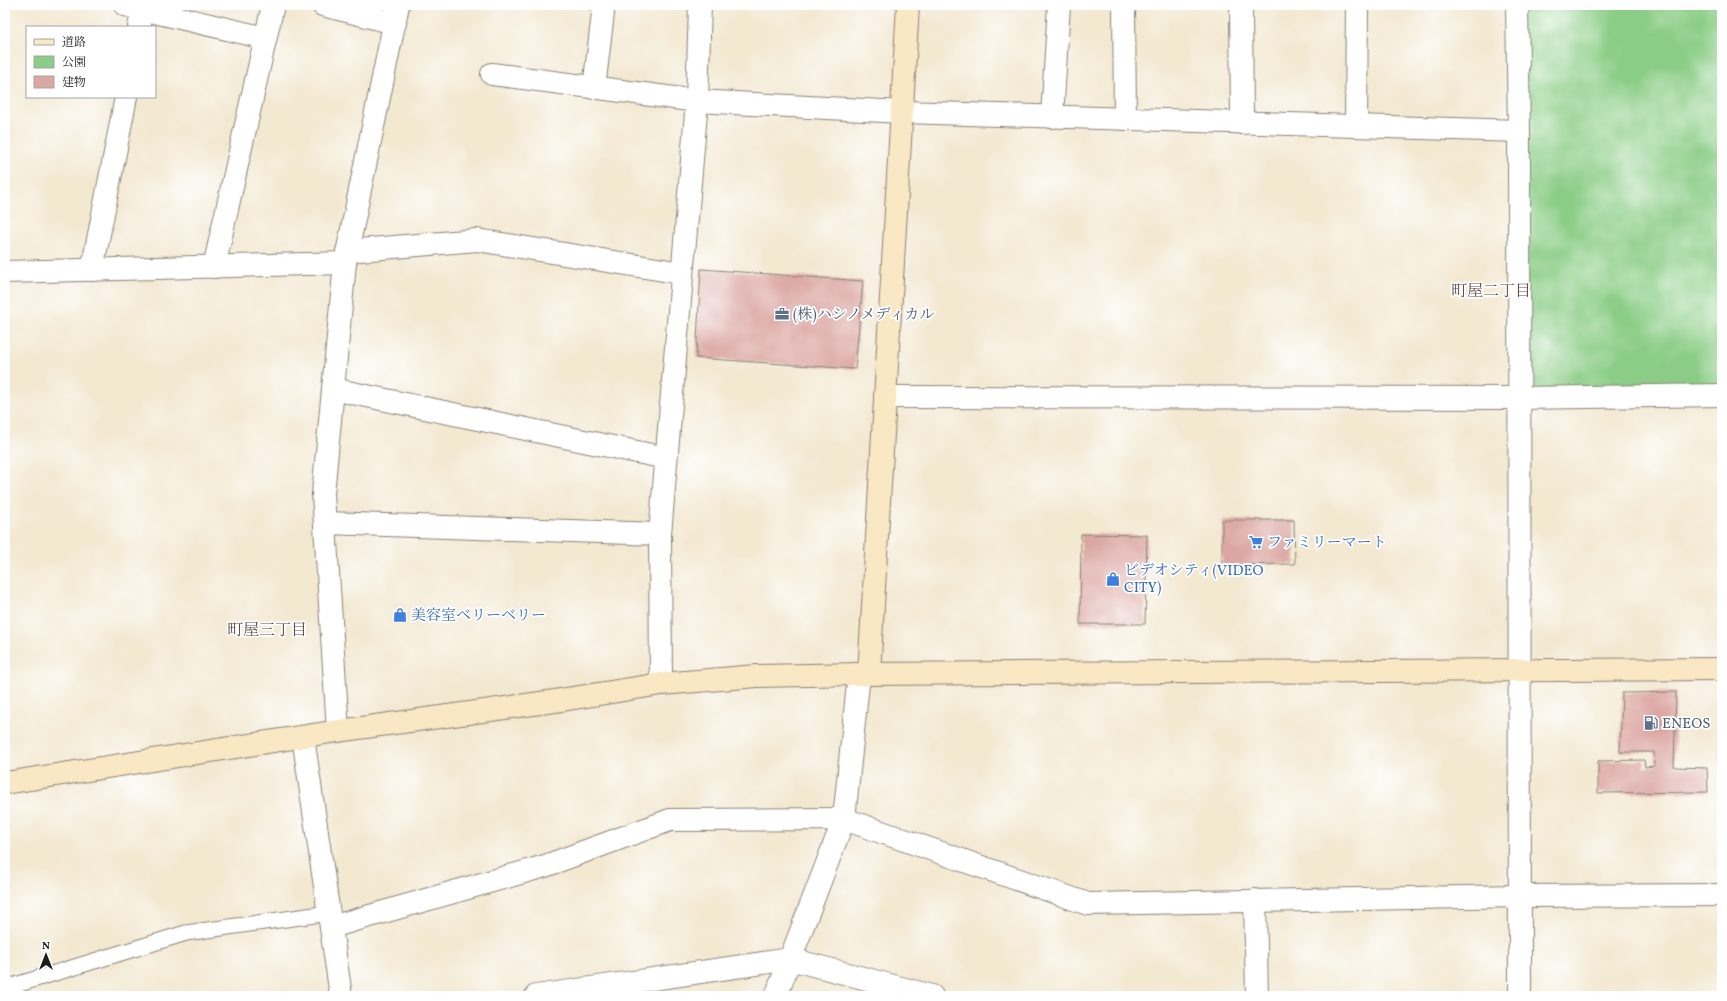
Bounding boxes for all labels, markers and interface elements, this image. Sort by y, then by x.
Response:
legend [26,26,156,98]
text: 道路 [62,35,86,51]
text: 公園 [62,55,86,71]
text: 建物 [62,75,86,91]
district label: 町屋二丁目 [1451,281,1531,303]
place label: (株)ハシノメディカル [793,305,934,326]
office icon: (株)ハシノメディカル [774,306,790,322]
place label: ファミリーマート [1267,533,1387,554]
supermarket icon: ファミリーマート [1248,534,1264,550]
place label: ビデオシティ(VIDEO CITY) [1124,561,1263,599]
shop icon: ビデオシティ(VIDEO CITY) [1105,571,1121,587]
place label: 美容室ベリーベリー [411,606,546,627]
shop icon: 美容室ベリーベリー [392,607,408,623]
district label: 町屋三丁目 [227,620,307,642]
place label: ENEOS [1662,714,1710,735]
fuel station icon: ENEOS [1643,715,1659,731]
north arrow [26,935,66,975]
text: N [42,939,50,954]

